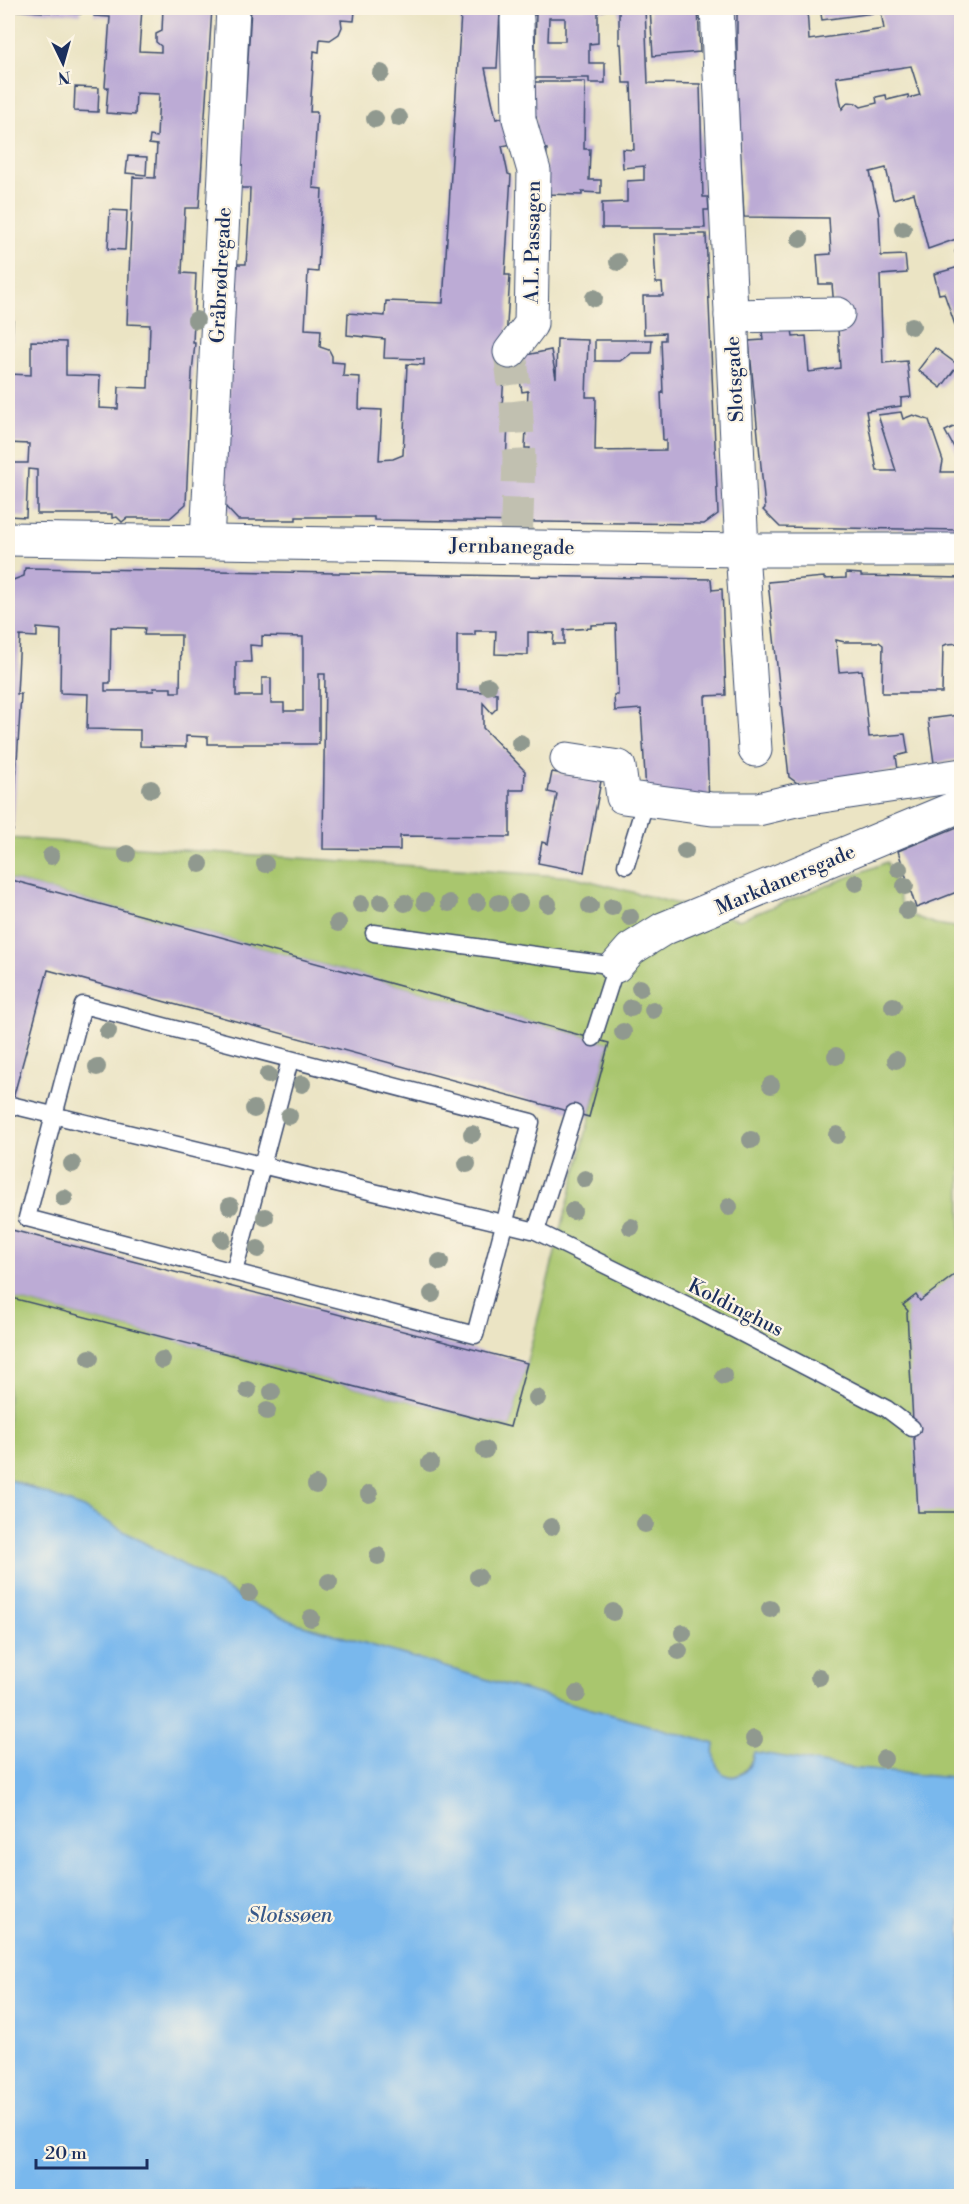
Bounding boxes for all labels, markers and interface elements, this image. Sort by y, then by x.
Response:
north arrow [33,33,93,93]
text: N [57,66,71,87]
street label: A.L. Passagen [520,180,547,305]
street label: Gråbrødregade [205,206,238,344]
street label: Slotsgade [721,335,750,423]
street label: Jernbanegade [448,534,575,561]
street label: Markdanersgade [712,840,859,921]
street label: Koldinghus [683,1274,787,1343]
water label: Slotssøen [248,1903,333,1929]
scale bar [36,2132,147,2170]
text: 20 m [45,2142,87,2165]

